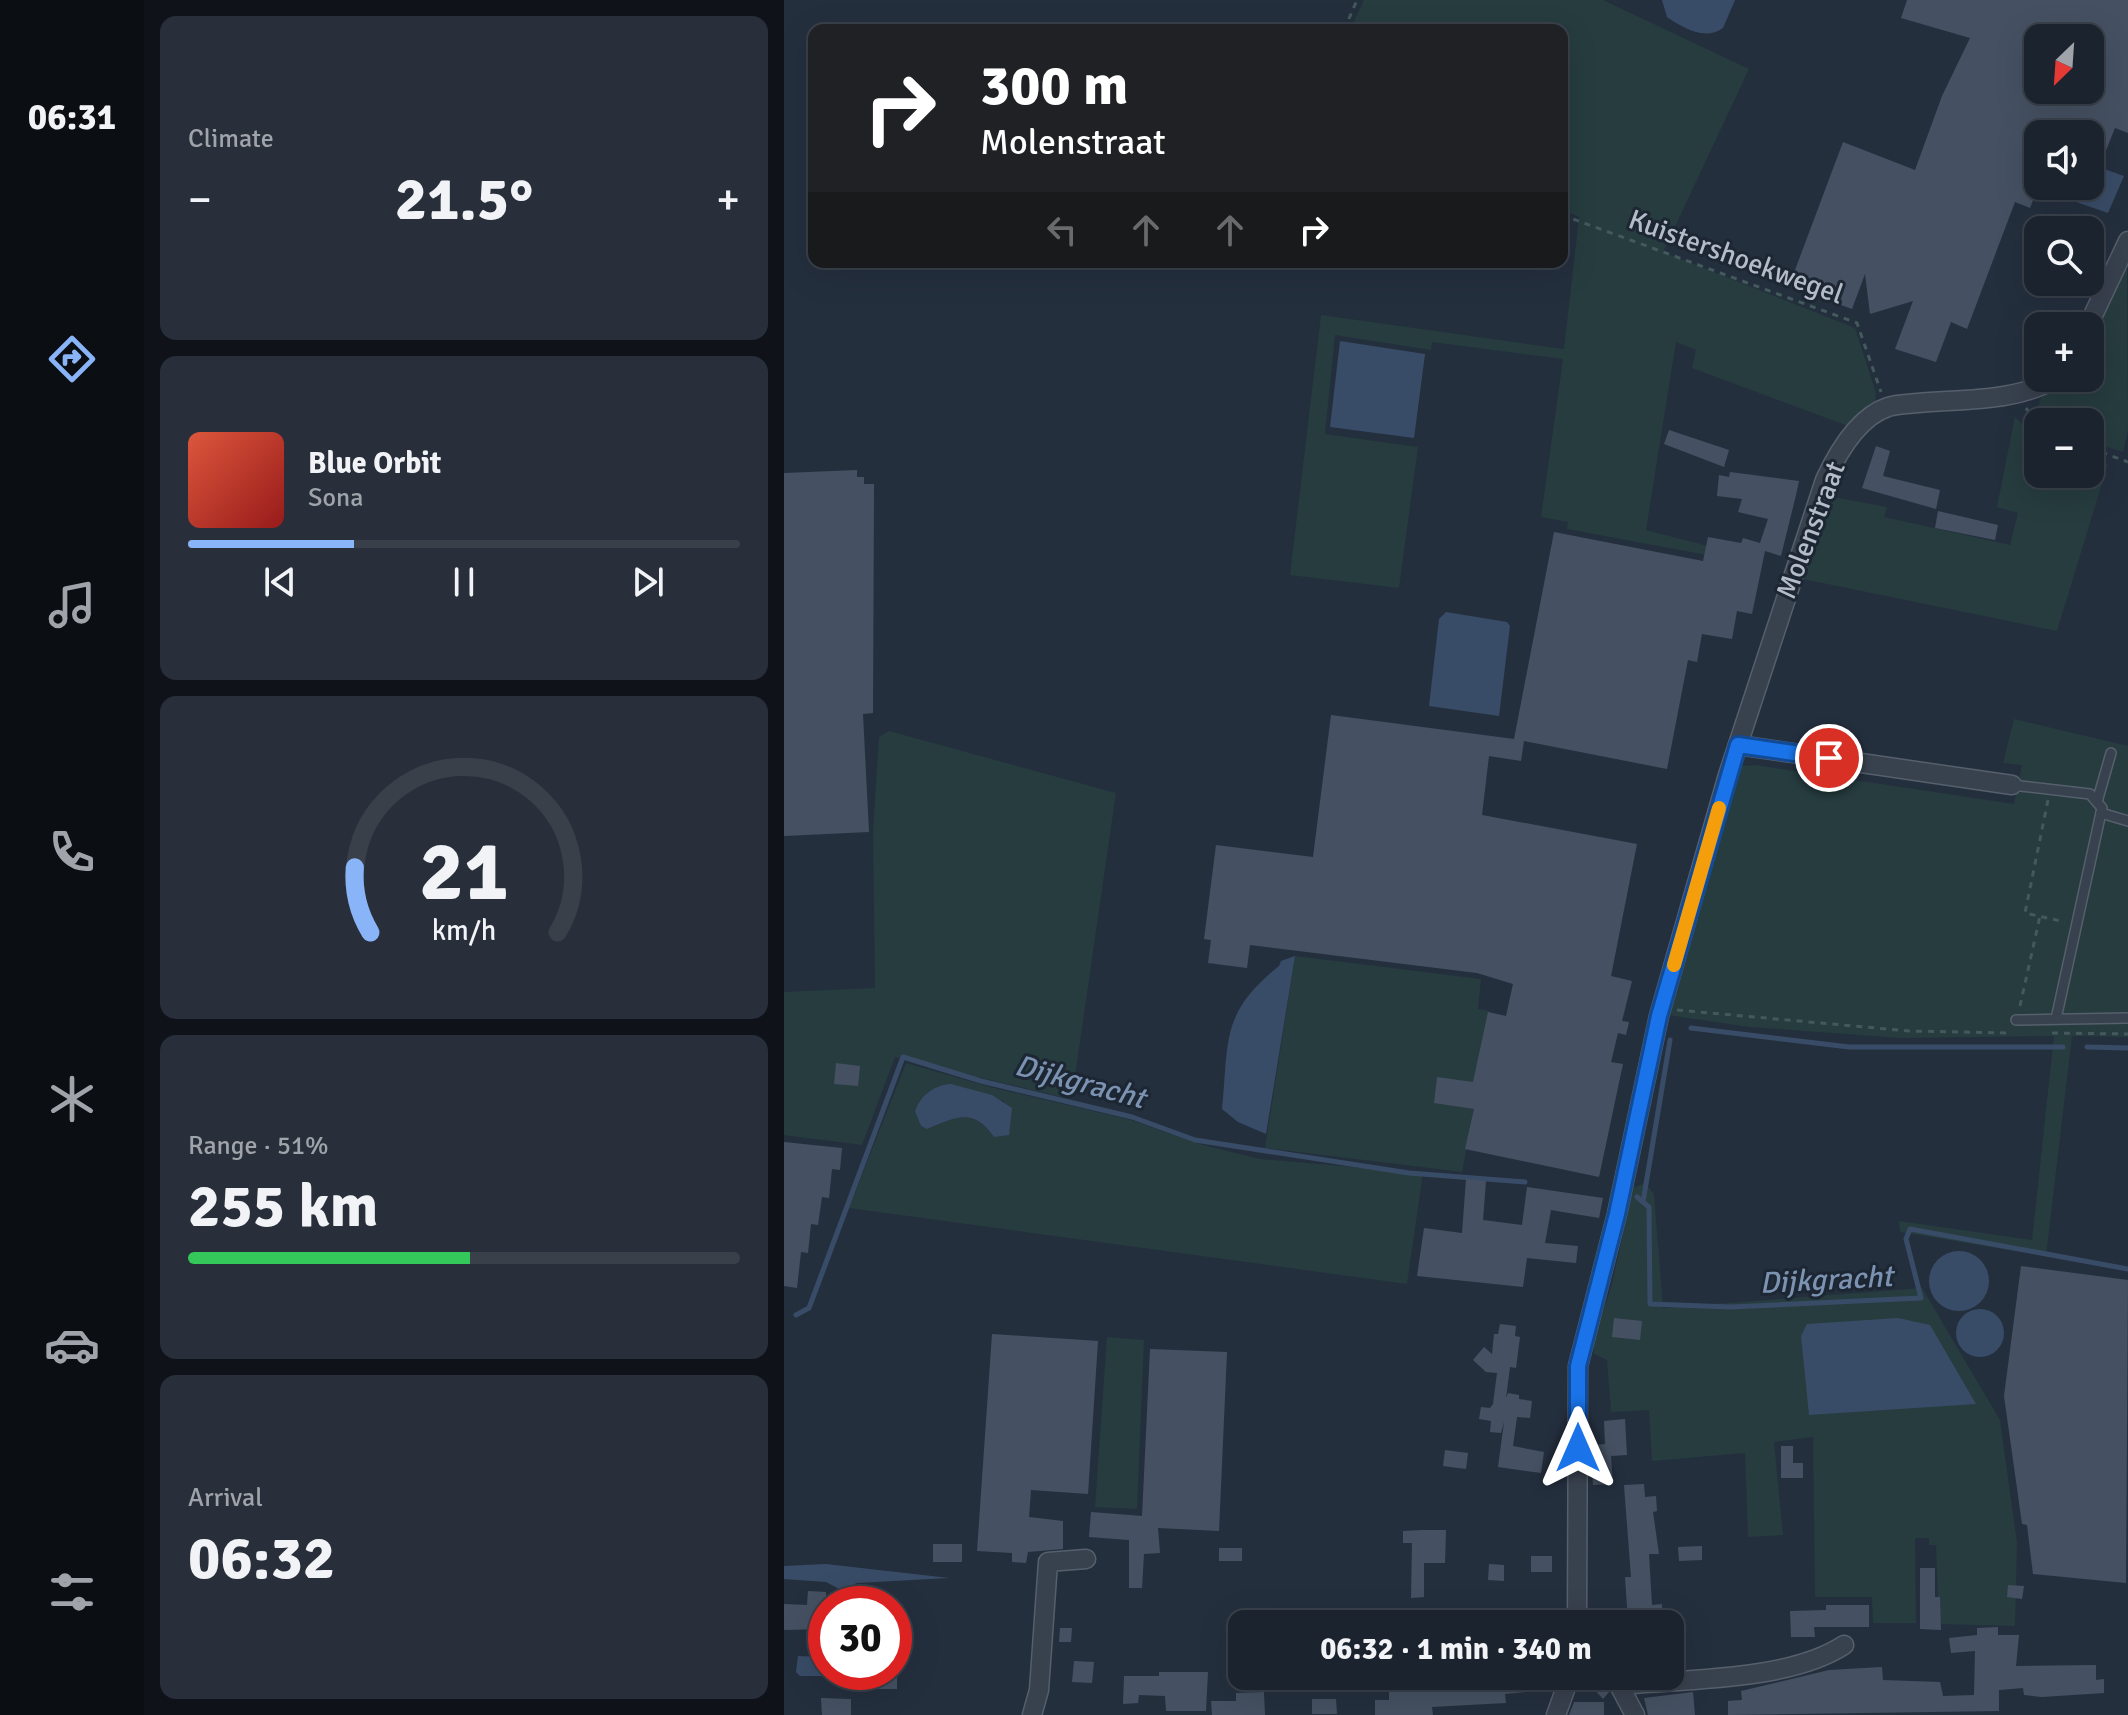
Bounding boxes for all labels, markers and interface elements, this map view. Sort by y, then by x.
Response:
north arrow [2024,24,2104,104]
map controls [2024,24,2104,488]
text: 300 m [980,51,1128,120]
icon: right [848,56,952,160]
text: 06:31 [28,95,116,140]
text: Molenstraat [980,120,1166,165]
button: sound [2024,120,2104,200]
text: Climate [188,123,274,155]
text: 21.5° [395,163,533,237]
text: − [188,173,212,227]
text: + [716,173,740,227]
street label: Kuistershoekwegel [1624,202,1848,312]
icon: left [1040,208,1084,252]
icon: ahead [1124,208,1168,252]
icon: ahead [1208,208,1252,252]
icon: right [1292,208,1336,252]
button: search [2024,216,2104,296]
button: + [2024,312,2104,392]
icon: directions [44,331,100,387]
button: − [2024,408,2104,488]
text: Blue Orbit [308,445,441,482]
street label: Molenstraat [1769,456,1853,604]
text: Sona [308,482,363,514]
icon: previous [258,560,302,604]
icon: pause [442,560,486,604]
icon: next [626,560,670,604]
icon: music [44,577,100,633]
pin [1795,724,1863,792]
icon: arrive [1807,736,1851,780]
text: 21 [419,821,509,923]
icon: phone [44,824,100,880]
text: km/h [432,914,496,949]
water label: Dijkgracht [1011,1047,1153,1118]
icon: climate [44,1071,100,1127]
text: Range · 51% [188,1130,329,1162]
text: 255 km [188,1170,378,1244]
water label: Dijkgracht [1758,1258,1897,1302]
icon: car [44,1317,100,1373]
position arrow [1536,1406,1620,1490]
text: Arrival [188,1482,263,1514]
text: 06:32 [188,1522,335,1596]
icon: filters [44,1564,100,1620]
speed limit sign: 30 [808,1586,912,1690]
text: 06:32 · 1 min · 340 m [1320,1631,1592,1668]

